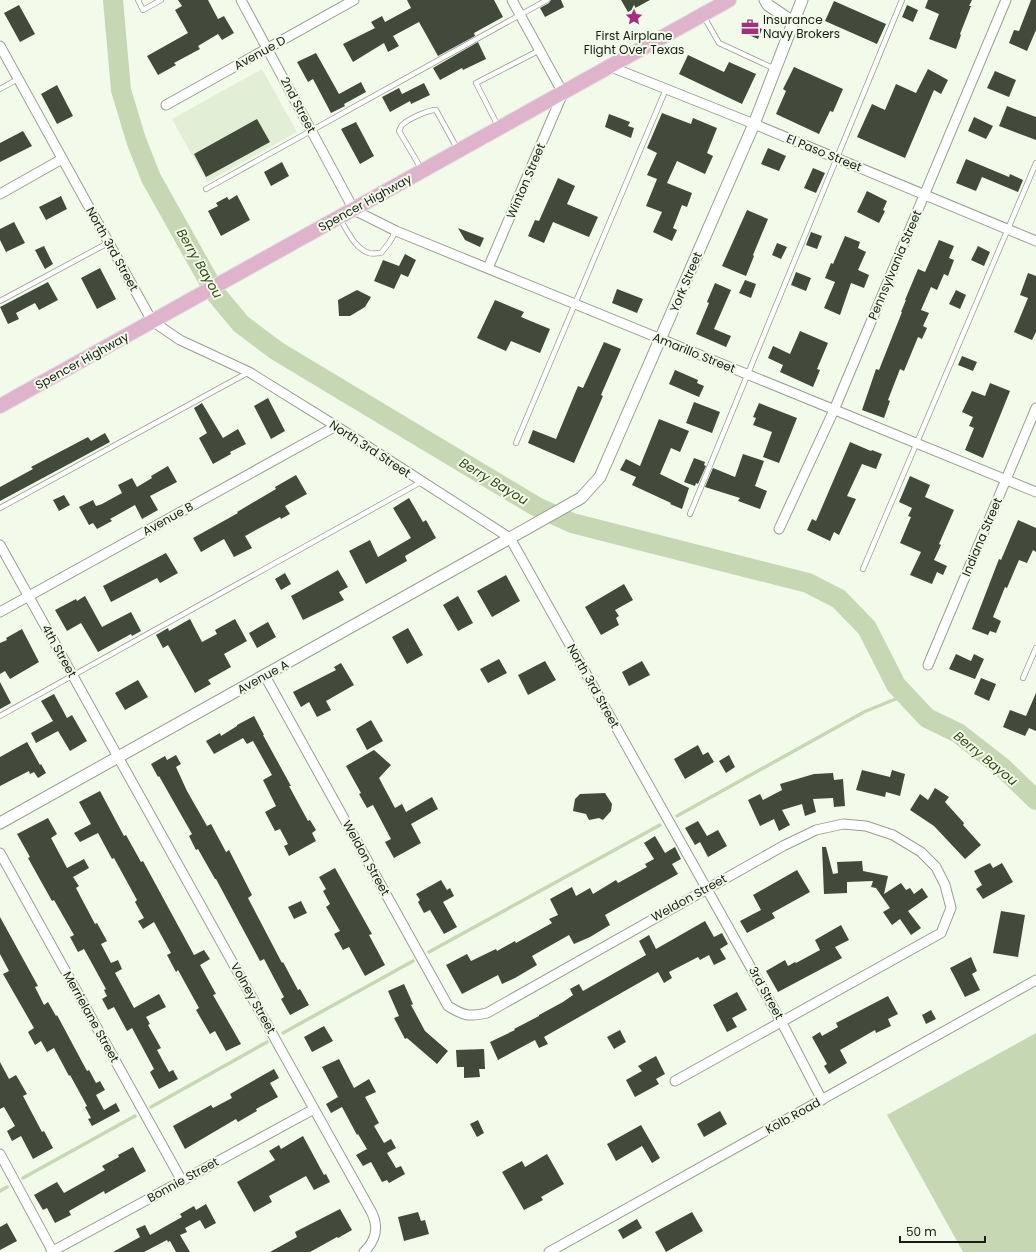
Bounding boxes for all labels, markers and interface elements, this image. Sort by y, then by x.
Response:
place icon: First Airplane Flight Over Texas [624,7,644,27]
place label: Insurance Navy Brokers [763,11,840,42]
office icon: Insurance Navy Brokers [740,17,760,37]
place label: First Airplane Flight Over Texas [584,27,684,58]
street label: Avenue D [231,31,289,74]
street label: 2nd Street [277,74,320,136]
street label: El Paso Street [784,130,864,175]
street label: Winton Street [502,140,549,221]
street label: Spencer Highway [315,170,415,235]
street label: North 3rd Street [82,204,143,294]
street label: Pennsylvania Street [864,207,925,322]
water label: Berry Bayou [172,225,227,302]
street label: York Street [665,249,706,314]
street label: Spencer Highway [32,328,132,393]
street label: Amarillo Street [650,328,738,377]
street label: North 3rd Street [326,416,414,481]
water label: Berry Bayou [456,453,532,510]
street label: Indiana Street [957,495,1006,579]
street label: Avenue B [139,498,196,539]
street label: 4th Street [38,621,81,680]
street label: North 3rd Street [563,641,624,731]
street label: Avenue A [234,655,292,698]
water label: Berry Bayou [950,727,1022,790]
street label: Weldon Street [339,817,394,899]
street label: Weldon Street [648,870,730,925]
street label: Volney Street [227,959,280,1036]
street label: 3rd Street [745,963,788,1022]
street label: Merrielane Street [59,968,124,1065]
street label: Kolb Road [762,1094,823,1138]
street label: Bonnie Street [144,1153,221,1206]
scale bar [900,1218,985,1244]
text: 50 m [906,1223,937,1240]

